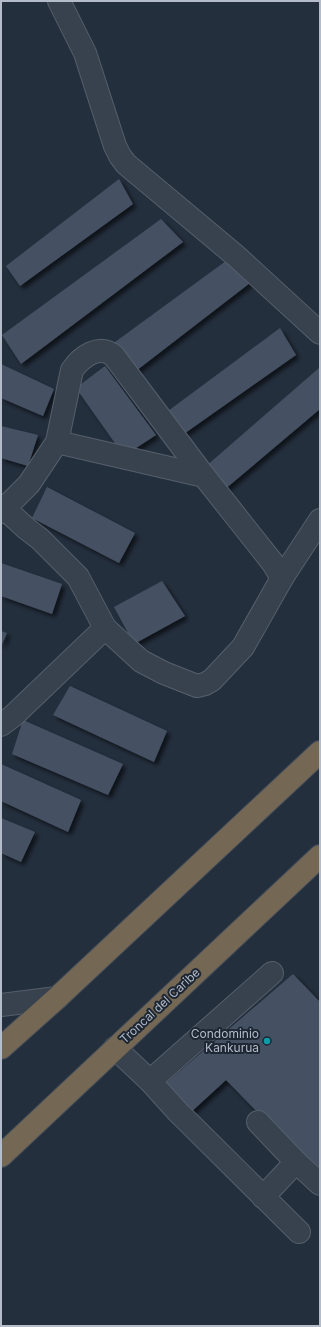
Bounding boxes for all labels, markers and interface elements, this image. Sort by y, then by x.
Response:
street label: Troncal del Caribe [117,965,203,1046]
place label: Condominio Kankurua [191,1026,259,1055]
marker: Condominio Kankurua [262,1036,272,1046]

